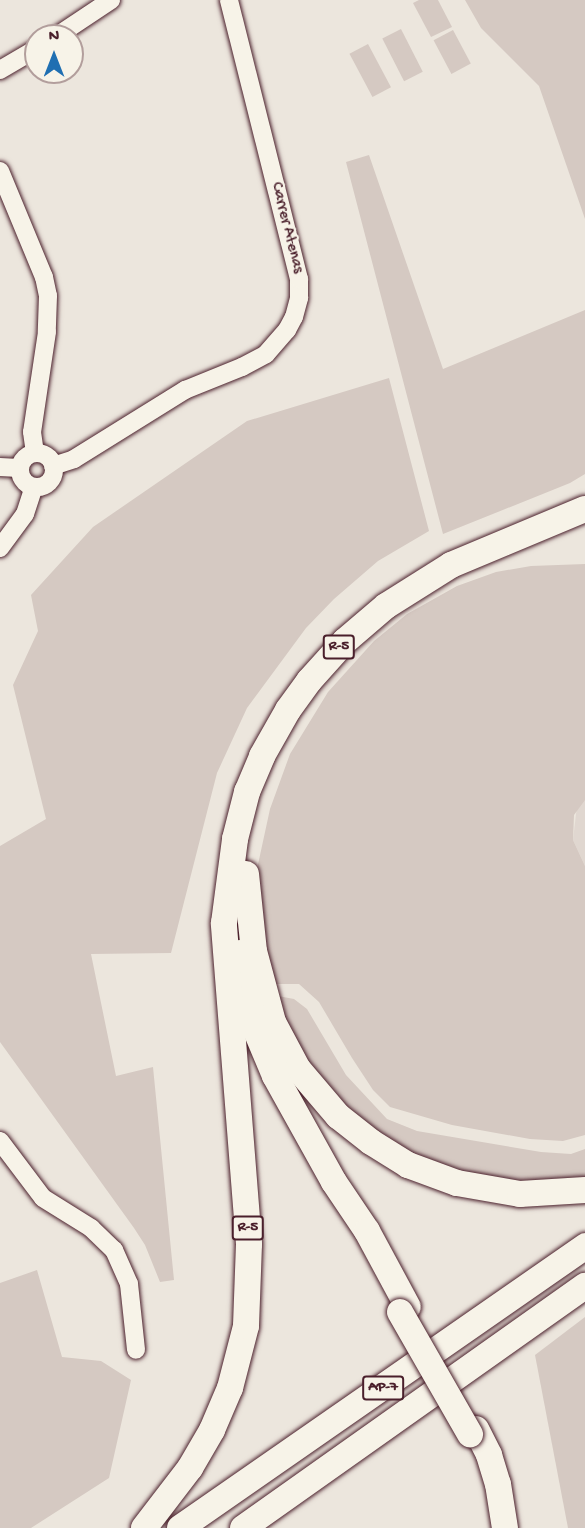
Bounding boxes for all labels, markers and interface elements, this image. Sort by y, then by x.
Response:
north arrow [24,24,84,84]
text: N [49,28,59,47]
street label: Carrer Atenas [265,180,307,276]
road number: R-5 [322,635,356,659]
road number: R-5 [232,1216,264,1240]
road number: AP-7 [362,1376,404,1400]

